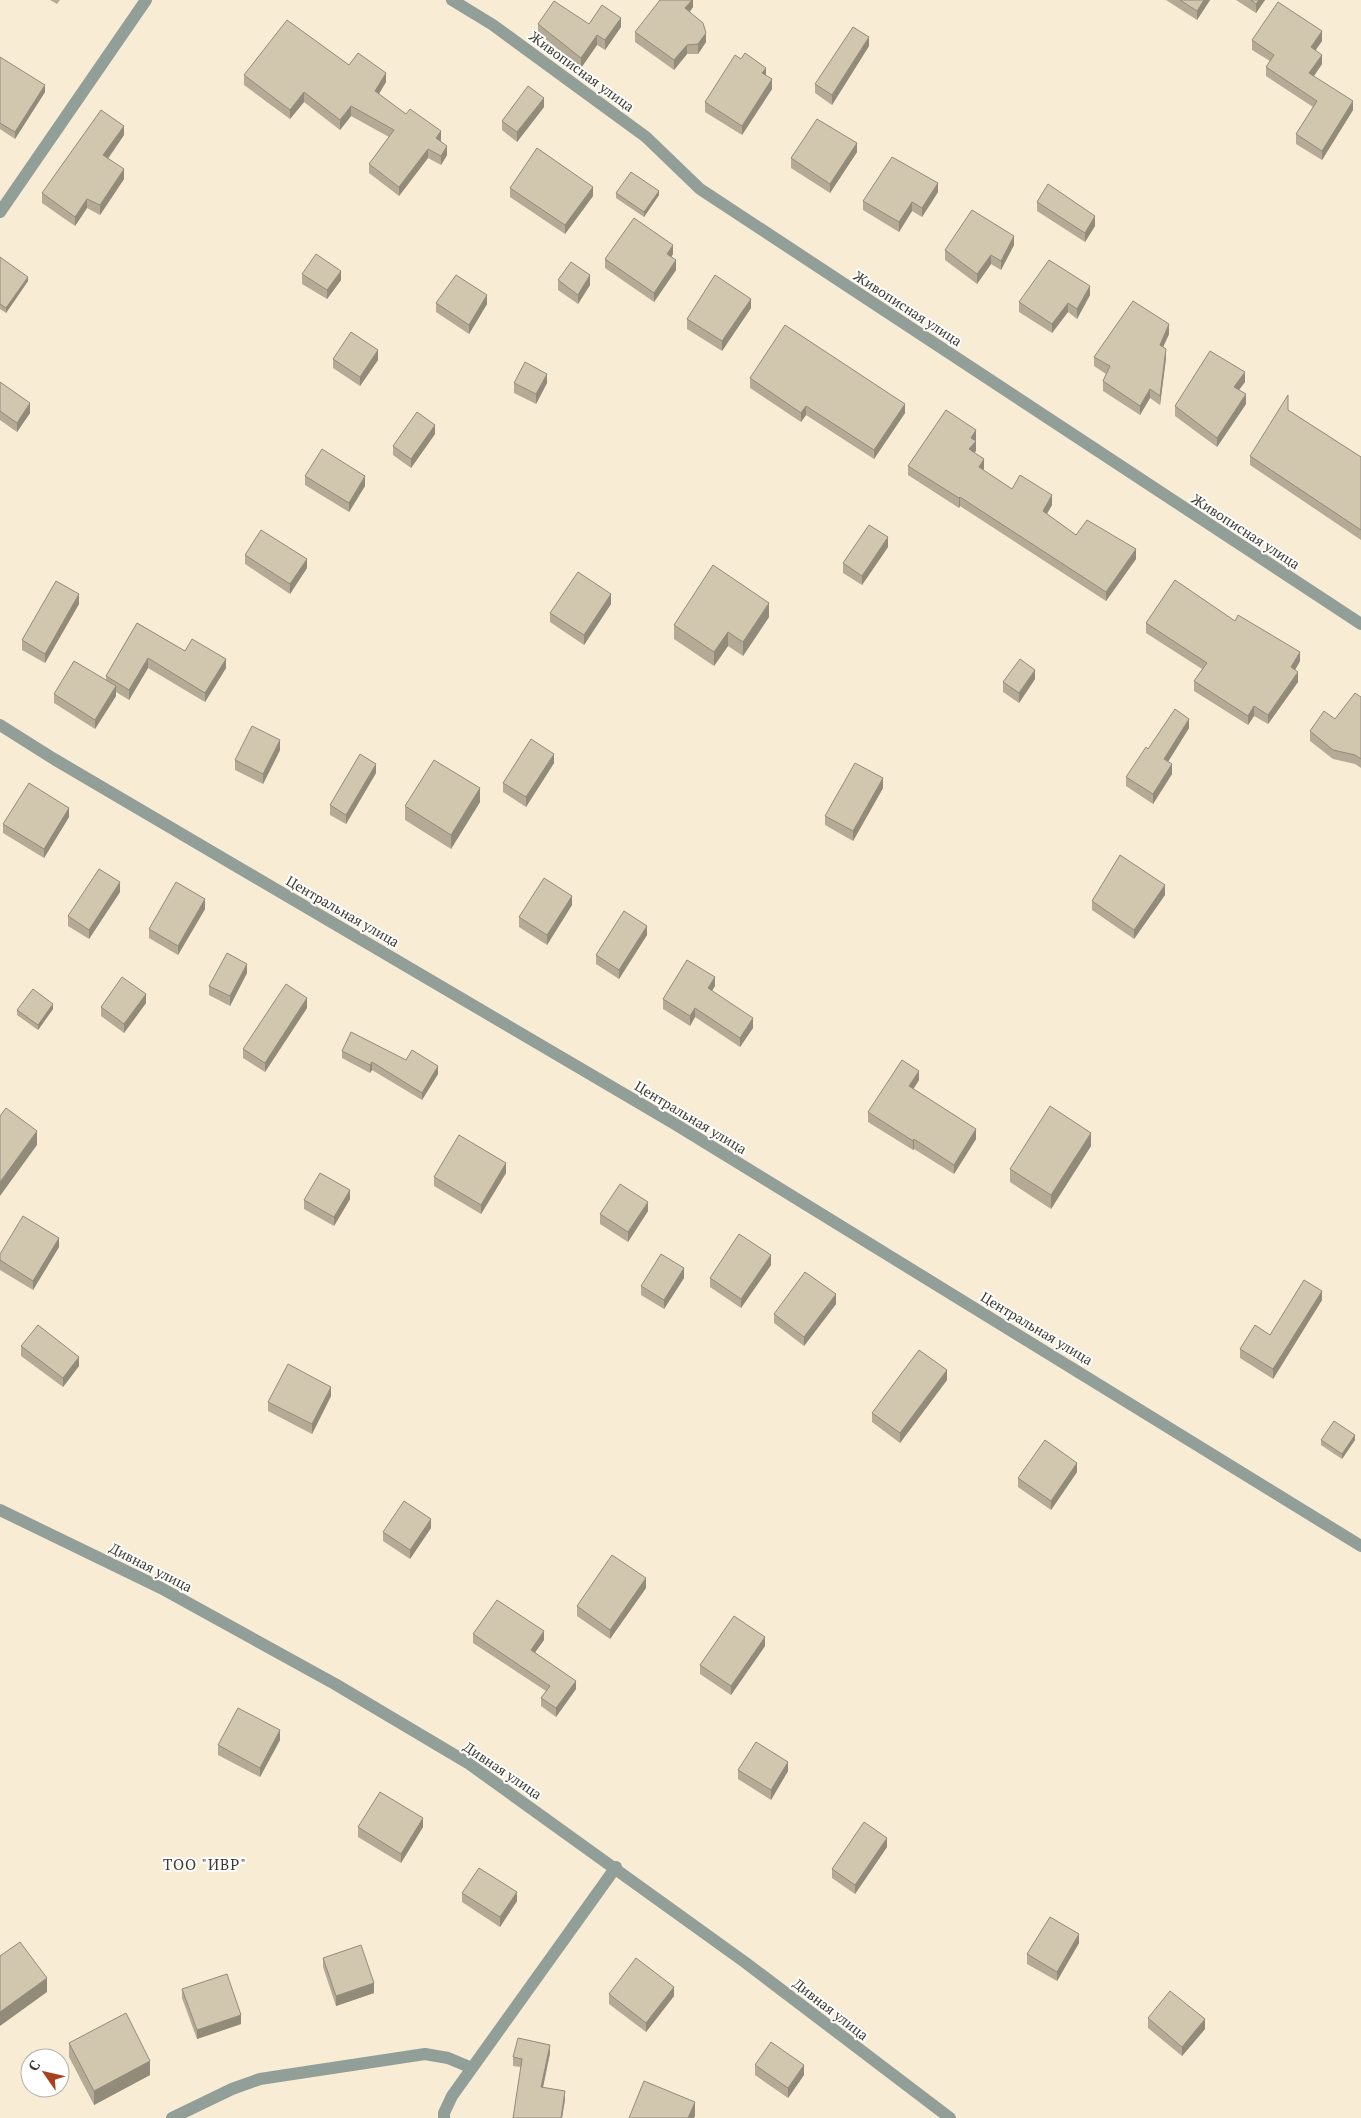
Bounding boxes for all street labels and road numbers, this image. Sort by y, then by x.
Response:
street label: Живописная улица [526,26,638,116]
street label: Живописная улица [850,266,966,350]
street label: Живописная улица [1188,489,1304,573]
street label: Центральная улица [283,871,403,951]
street label: Центральная улица [631,1076,751,1158]
street label: Центральная улица [977,1287,1097,1369]
street label: Дивная улица [106,1538,196,1596]
street label: Дивная улица [460,1737,546,1803]
street label: Дивная улица [789,1974,873,2044]

